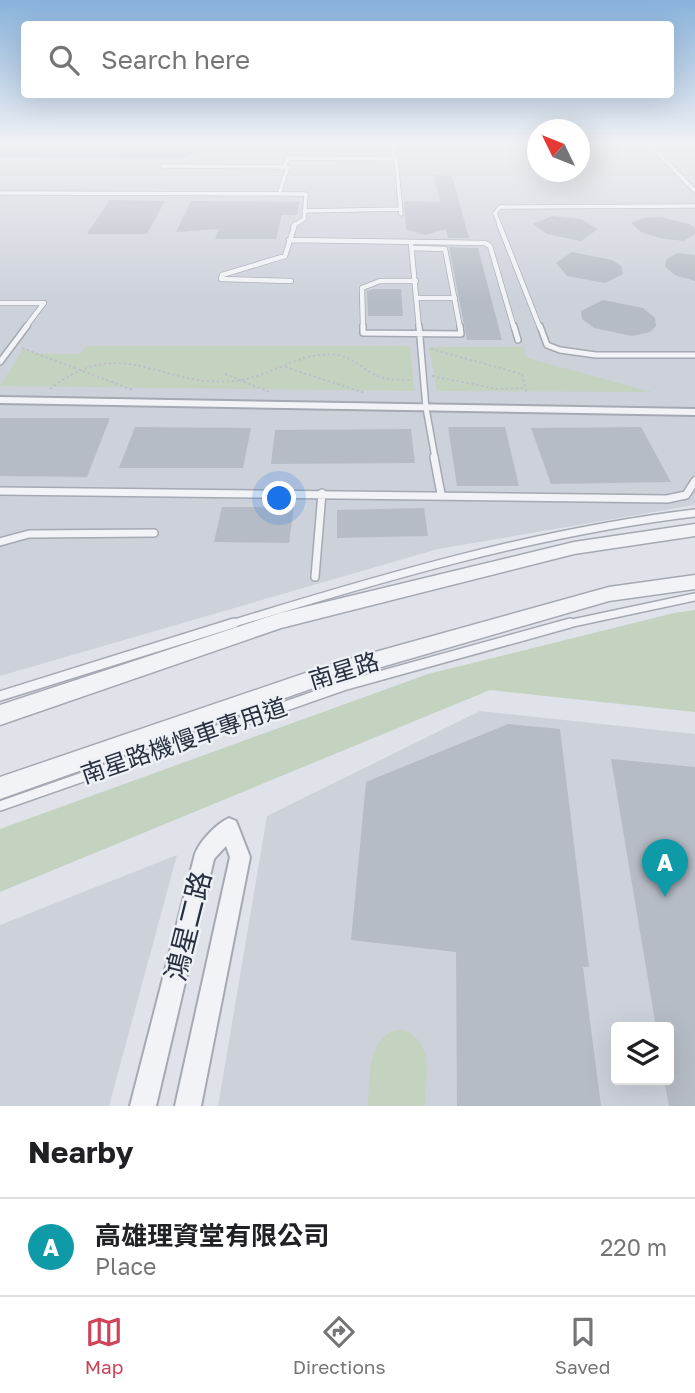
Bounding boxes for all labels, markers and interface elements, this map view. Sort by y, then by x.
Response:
search box [21,21,674,98]
icon: search [45,41,83,79]
text: Search here [101,44,250,75]
north arrow [527,119,590,182]
your location [262,481,296,515]
street label: 南星路 [305,645,382,694]
street label: 南星路機慢車專用道 [77,691,290,788]
pin: A [642,839,688,897]
street label: 鴻星二路 [158,868,217,984]
map controls [611,1022,674,1085]
button: layers [611,1022,674,1085]
text: Nearby [28,1134,133,1170]
text: 高雄理資堂有限公司 [95,1220,329,1251]
text: A [43,1233,59,1261]
text: 220 m [600,1233,667,1261]
text: Place [95,1252,156,1280]
tab: Map [85,1313,123,1378]
tab: Directions [293,1313,386,1378]
tab: Saved [555,1313,610,1378]

